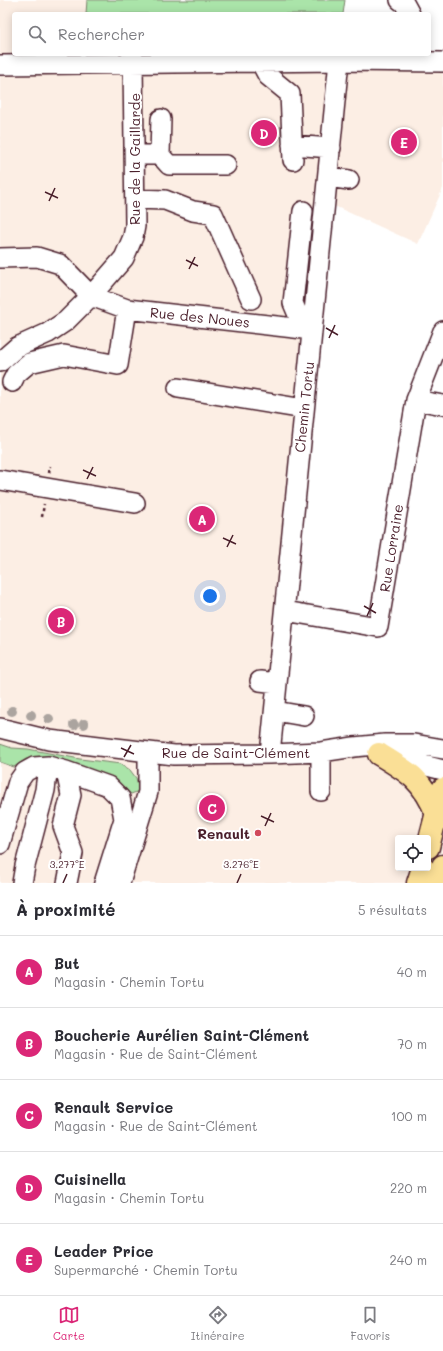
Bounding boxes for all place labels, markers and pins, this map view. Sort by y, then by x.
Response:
pin: D [251,118,277,148]
pin: E [391,127,417,157]
pin: A [189,504,215,534]
pin: B [48,606,74,636]
pin: C [199,793,225,823]
place label: Renault [197,824,250,843]
marker: Renault [253,828,263,838]

